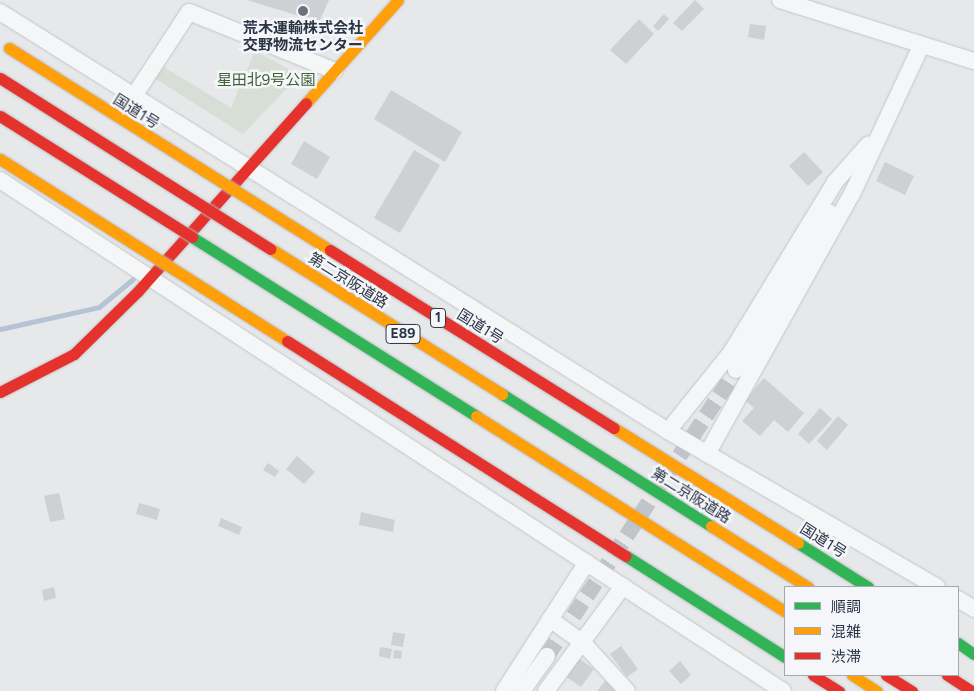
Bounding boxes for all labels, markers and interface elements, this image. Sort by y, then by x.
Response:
marker: 荒木運輸株式会社 交野物流センター [297,5,309,17]
place label: 荒木運輸株式会社 交野物流センター [243,19,363,54]
park label: 星田北9号公園 [217,72,315,90]
street label: 国道1号 [110,91,162,133]
street label: 第二京阪道路 [305,250,391,312]
road number: 1 [429,306,447,330]
street label: 国道1号 [454,306,506,348]
road number: E89 [386,322,420,346]
street label: 第二京阪道路 [648,465,734,527]
street label: 国道1号 [797,520,849,562]
legend [784,586,959,676]
text: 順調 [831,598,861,616]
text: 混雑 [831,623,861,641]
text: 渋滞 [831,648,861,666]

